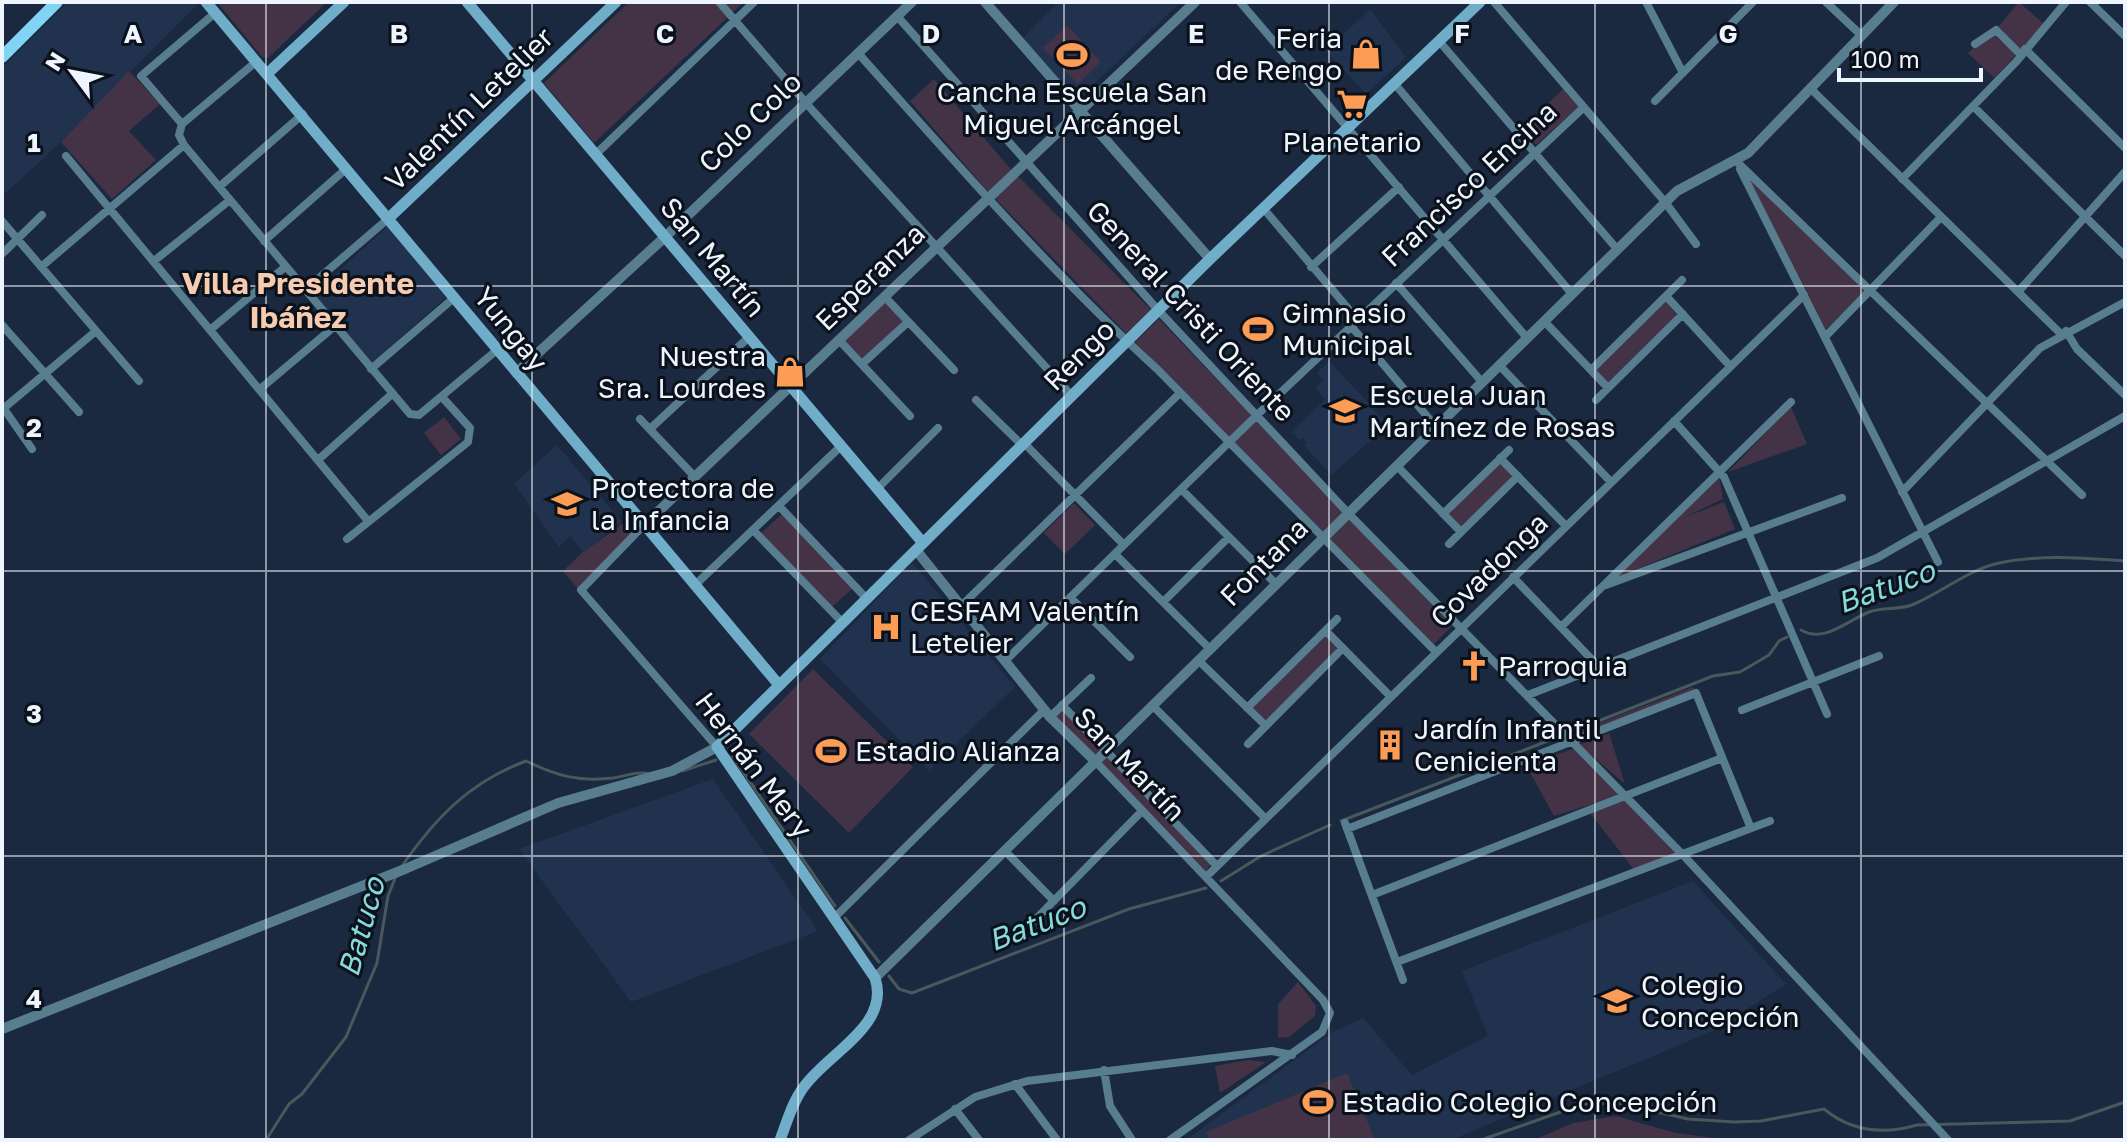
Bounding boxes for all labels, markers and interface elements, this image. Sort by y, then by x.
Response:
text: A [124,18,143,49]
text: B [390,18,408,49]
text: C [656,18,674,49]
text: D [922,18,940,49]
text: E [1188,18,1204,49]
text: F [1454,18,1470,49]
text: G [1718,18,1738,49]
street label: Valentín Letelier [378,20,560,197]
place label: Feria de Rengo [1215,21,1342,86]
north arrow [32,32,112,112]
scale bar [1839,32,1981,82]
shop icon: Feria de Rengo [1349,37,1383,71]
sports icon: Cancha Escuela San Miguel Arcángel [1055,38,1089,72]
text: 100 m [1851,44,1920,73]
text: N [39,47,70,75]
street label: Colo Colo [692,65,808,179]
place label: Cancha Escuela San Miguel Arcángel [937,75,1207,140]
supermarket icon: Planetario [1335,87,1369,121]
street label: Francisco Encina [1374,94,1563,273]
place label: Planetario [1283,125,1421,158]
text: 1 [27,127,41,158]
street label: San Martín [654,190,773,323]
street label: General Cristi Oriente [1081,193,1302,428]
street label: Esperanza [808,216,931,337]
district label: Villa Presidente Ibáñez [182,265,414,335]
street label: Yungay [468,280,555,378]
place label: Gimnasio Municipal [1282,296,1413,361]
street label: Rengo [1036,312,1121,397]
sports icon: Gimnasio Municipal [1241,312,1275,346]
place label: Nuestra Sra. Lourdes [598,339,766,404]
shop icon: Nuestra Sra. Lourdes [773,355,807,389]
place label: Escuela Juan Martínez de Rosas [1369,378,1615,443]
school or university icon: Escuela Juan Martínez de Rosas [1328,394,1362,428]
text: 2 [26,412,42,443]
place label: Protectora de la Infancia [591,471,774,536]
school or university icon: Protectora de la Infancia [550,487,584,521]
street label: Covadonga [1423,506,1554,634]
street label: Fontana [1213,511,1314,612]
water label: Batuco [1832,551,1941,620]
place label: CESFAM Valentín Letelier [910,594,1140,659]
hospital icon: CESFAM Valentín Letelier [869,610,903,644]
church icon: Parroquia [1457,649,1491,683]
place label: Parroquia [1498,649,1628,682]
street label: Hernán Mery [689,685,820,844]
text: 3 [26,698,42,729]
street label: San Martín [1068,700,1193,827]
place label: Jardín Infantil Cenicienta [1414,712,1601,777]
building icon: Jardín Infantil Cenicienta [1373,728,1407,762]
sports icon: Estadio Alianza [814,734,848,768]
place label: Estadio Alianza [855,734,1060,767]
water label: Batuco [330,871,393,980]
water label: Batuco [983,887,1092,958]
place label: Colegio Concepción [1641,968,1800,1033]
text: 4 [26,983,42,1014]
school or university icon: Colegio Concepción [1600,984,1634,1018]
sports icon: Estadio Colegio Concepción [1301,1085,1335,1119]
place label: Estadio Colegio Concepción [1342,1085,1717,1118]

